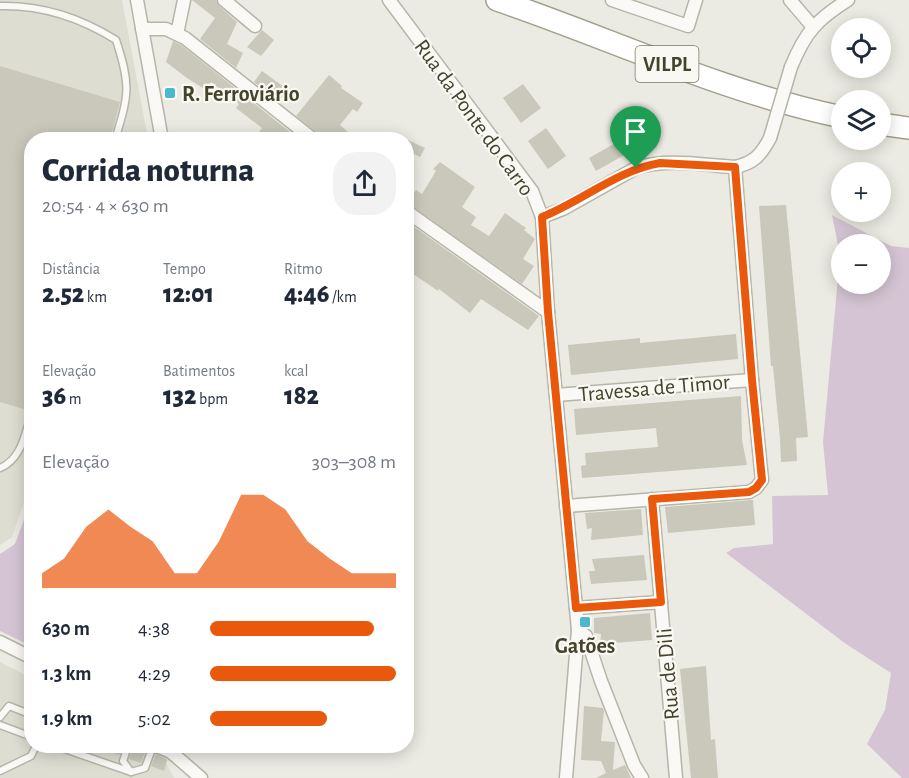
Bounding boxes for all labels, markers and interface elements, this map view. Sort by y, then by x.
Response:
map controls [831,18,891,294]
button: locate [831,18,891,78]
street label: Rua da Ponte do Carro [410,35,538,200]
road number: VILPL [636,46,698,82]
place label: R. Ferroviário [182,83,300,105]
marker: R. Ferroviário [163,86,177,100]
button: layers [831,90,891,150]
pin [610,106,661,168]
icon: arrive [619,115,652,148]
button: share [333,152,396,215]
text: Corrida noturna [42,155,254,188]
button: + [831,162,891,222]
text: 20:54 · 4 × 630 m [42,196,169,216]
button: − [831,234,891,294]
text: Distância [42,261,100,277]
text: Tempo [163,261,206,277]
text: Ritmo [284,261,323,277]
text: 2.52 [42,281,84,307]
text: 12:01 [163,281,214,307]
text: 4:46 [284,281,329,307]
text: km [84,289,107,305]
text: /km [329,289,357,305]
text: Elevação [42,363,96,379]
text: Batimentos [163,363,235,379]
text: kcal [284,363,308,379]
street label: Travessa de Timor [577,370,731,406]
text: 36 [42,383,66,409]
text: 132 [163,383,196,409]
text: 182 [284,383,319,409]
text: m [66,391,82,407]
text: bpm [196,391,228,407]
text: Elevação [42,452,110,472]
text: 303–308 m [312,452,396,472]
marker: Gatões [578,615,592,629]
text: 630 m [42,619,90,639]
text: 4:38 [138,619,170,639]
street label: Rua de Dili [653,627,683,721]
place label: Gatões [555,635,615,657]
text: 1.3 km [42,664,91,684]
text: 4:29 [138,664,171,684]
text: 1.9 km [42,709,93,729]
text: 5:02 [138,709,171,729]

